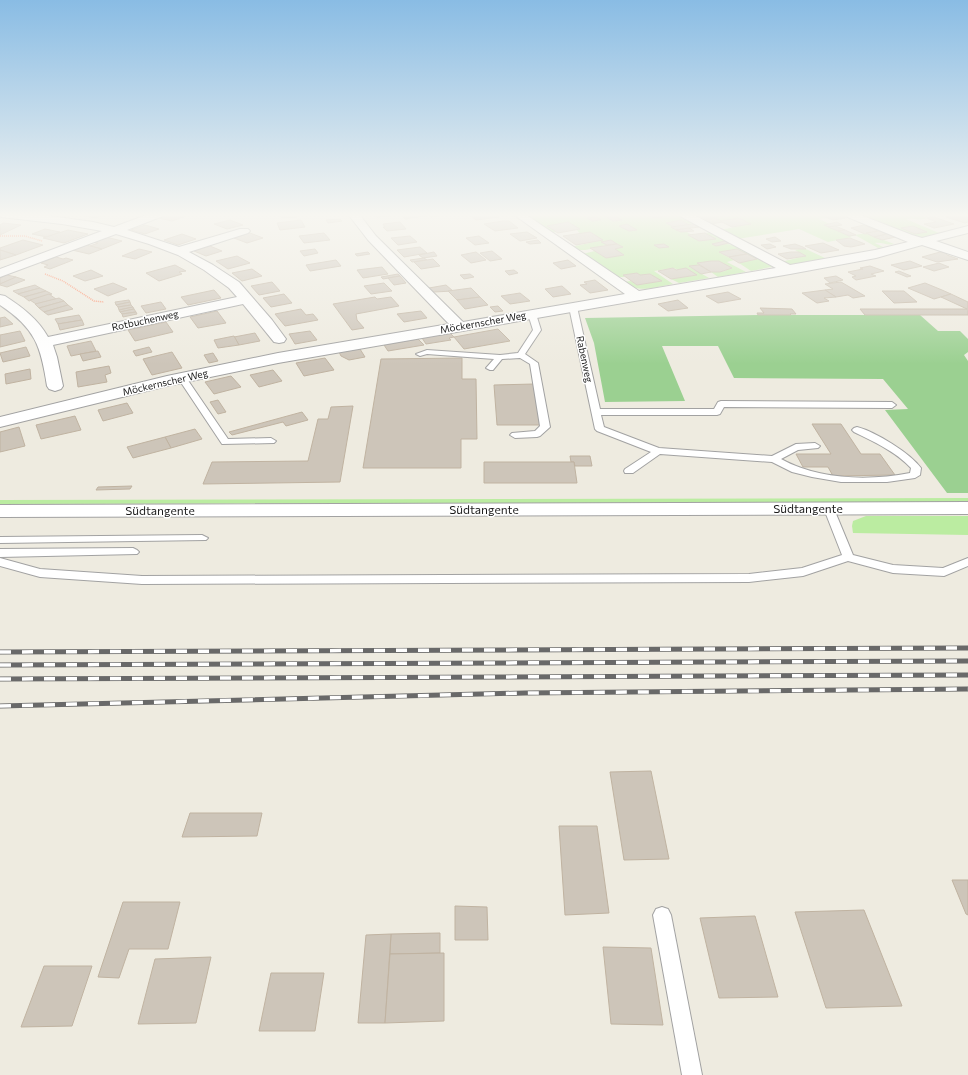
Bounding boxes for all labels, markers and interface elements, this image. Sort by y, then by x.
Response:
street label: Rotbuchenweg [111,307,180,333]
street label: Möckernscher Weg [439,308,528,335]
street label: Rabenweg [574,335,596,384]
street label: Möckernscher Weg [121,366,209,398]
street label: Südtangente [773,501,843,515]
street label: Südtangente [449,502,519,516]
street label: Südtangente [125,503,195,517]

